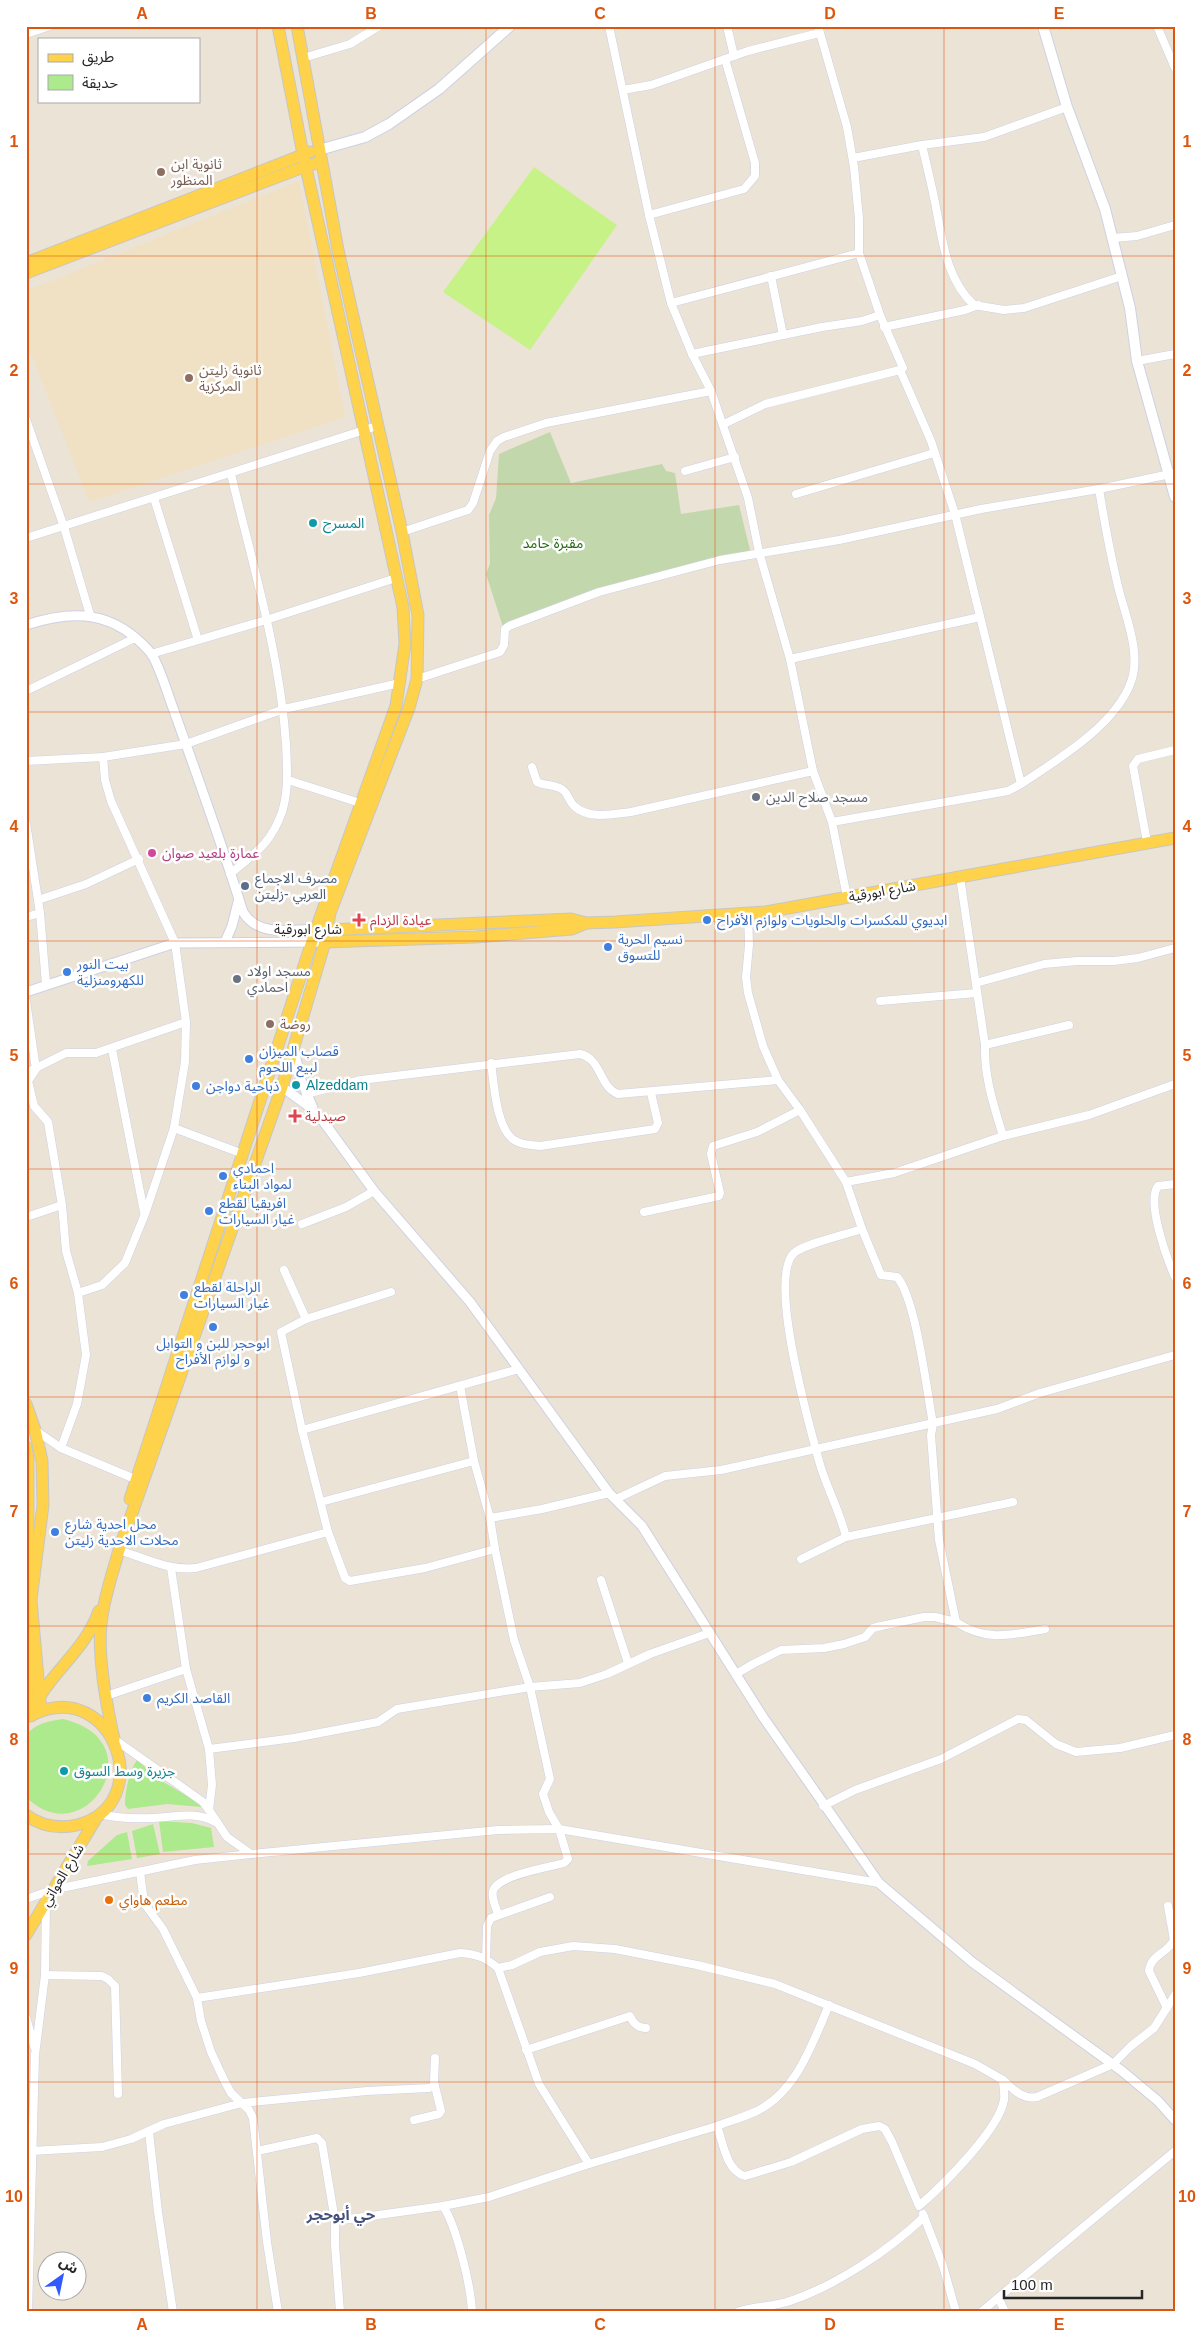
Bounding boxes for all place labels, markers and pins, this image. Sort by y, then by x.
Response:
place label: ثانوية ابن المنظور [170,156,222,189]
marker: ثانوية ابن المنظور [155,166,167,178]
place label: ثانوية زليتن المركزية [199,362,262,395]
marker: ثانوية زليتن المركزية [183,372,195,384]
place label: المسرح [323,515,364,534]
marker: المسرح [307,517,319,529]
place label: مسجد صلاح الدين [766,789,868,808]
marker: مسجد صلاح الدين [750,791,762,803]
place label: عمارة بلعيد صوان [162,845,259,862]
marker: عمارة بلعيد صوان [146,847,158,859]
place label: مصرف الاجماع العربي -زليتن [255,870,337,905]
marker: مصرف الاجماع العربي -زليتن [239,880,251,892]
place label: عيادة الزدام [370,912,431,931]
place label: ابديوي للمكسرات والحلويات ولوازم الأفراح [717,912,947,931]
marker: عيادة الزدام [352,913,366,927]
marker: ابديوي للمكسرات والحلويات ولوازم الأفراح [701,914,713,926]
place label: نسيم الحرية للتسوق [618,931,683,964]
marker: نسيم الحرية للتسوق [602,941,614,953]
place label: بيت النور للكهرومنزلية [76,956,144,989]
place label: مسجد اولاد احمادي [247,963,311,998]
marker: بيت النور للكهرومنزلية [61,966,73,978]
marker: مسجد اولاد احمادي [231,973,243,985]
place label: روضة [280,1016,311,1033]
marker: روضة [264,1018,276,1030]
place label: قصاب الميزان لبيع اللحوم [259,1043,339,1078]
marker: قصاب الميزان لبيع اللحوم [243,1053,255,1065]
place label: Alzeddam [306,1077,368,1093]
place label: ذباحية دواجن [206,1078,280,1095]
marker: Alzeddam [290,1079,302,1091]
marker: ذباحية دواجن [190,1080,202,1092]
place label: صيدلية [305,1108,346,1124]
marker: صيدلية [289,1110,301,1122]
place label: احمادي لمواد البناء [233,1160,292,1193]
marker: احمادي لمواد البناء [217,1170,229,1182]
place label: افريقيا لقطع غيار السيارات [219,1195,295,1228]
marker: افريقيا لقطع غيار السيارات [203,1205,215,1217]
place label: الراحلة لقطع غيار السيارات [194,1279,270,1312]
marker: الراحلة لقطع غيار السيارات [178,1289,190,1301]
marker: ابوحجر للبن و التوابل و لوازم الأفراح [207,1321,219,1333]
place label: ابوحجر للبن و التوابل و لوازم الأفراح [156,1335,270,1370]
place label: محل احدية شارع محلات الاحدية زليتن [65,1516,179,1549]
marker: محل احدية شارع محلات الاحدية زليتن [49,1526,61,1538]
place label: القاصد الكريم [157,1690,230,1709]
marker: القاصد الكريم [141,1692,153,1704]
place label: جزيرة وسط السوق [74,1763,175,1780]
marker: جزيرة وسط السوق [58,1765,70,1777]
place label: مطعم هاواي [119,1892,188,1911]
marker: مطعم هاواي [103,1894,115,1906]

